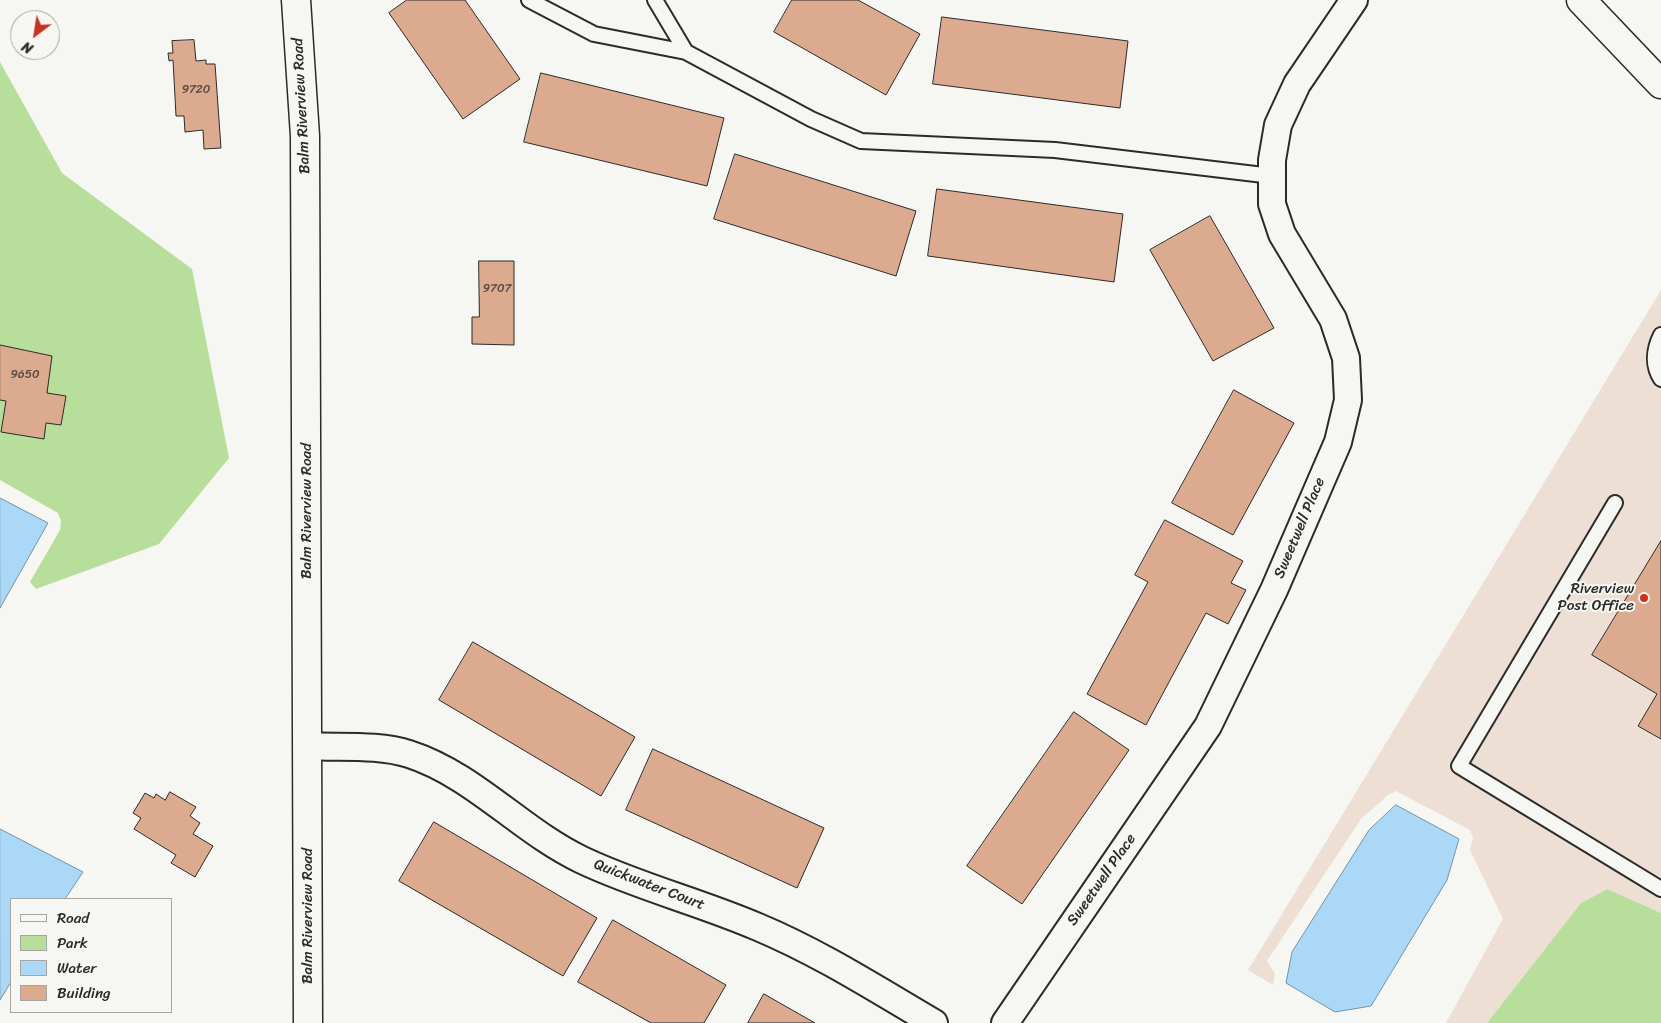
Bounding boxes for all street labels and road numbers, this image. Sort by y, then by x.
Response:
street label: Balm Riverview Road [289,38,315,174]
street label: Balm Riverview Road [298,443,316,579]
street label: Sweetwell Place [1271,475,1329,581]
street label: Sweetwell Place [1064,831,1140,929]
street label: Balm Riverview Road [299,848,317,984]
street label: Quickwater Court [591,856,707,914]

